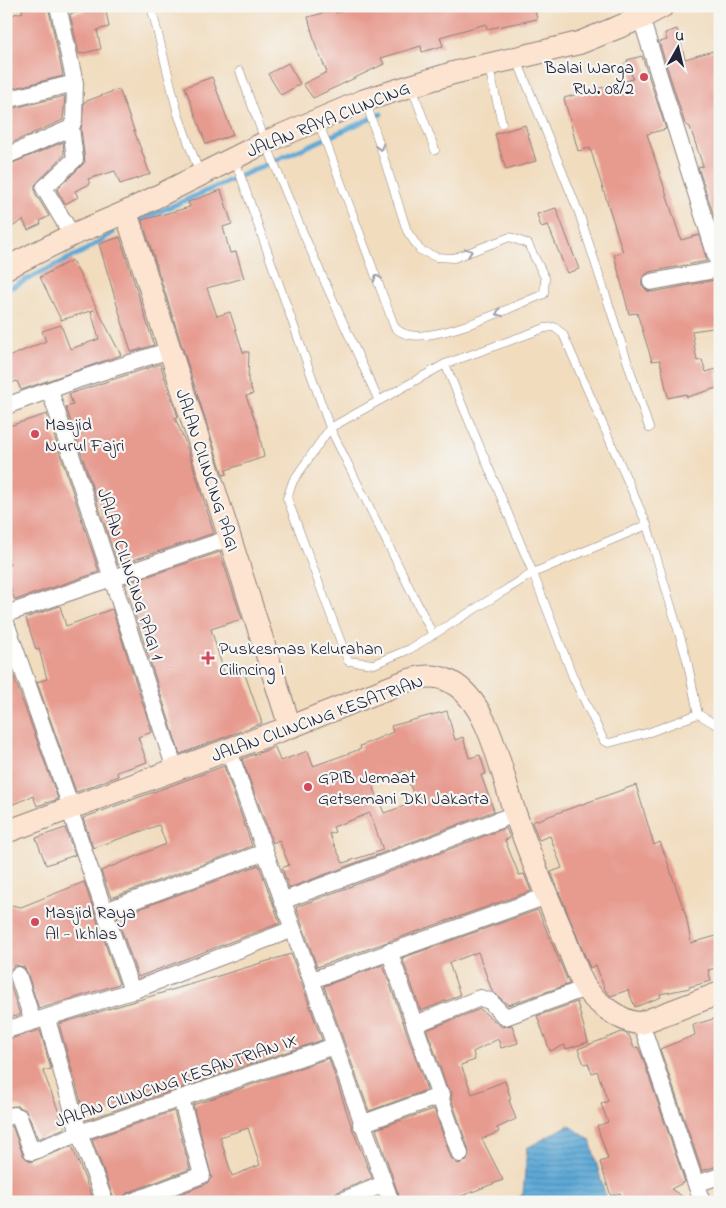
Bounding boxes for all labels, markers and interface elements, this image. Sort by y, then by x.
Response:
north arrow [654,22,704,72]
text: U [674,26,686,48]
place label: Balai Warga RW. 08/2 [544,56,634,103]
marker: Balai Warga RW. 08/2 [638,71,650,83]
street label: JALAN RAYA CILINCING [243,76,414,165]
one-way arrow [375,142,385,150]
one-way arrow [464,248,472,258]
one-way arrow [372,275,382,283]
one-way arrow [495,306,504,317]
street label: JALAN CILINCING PAGI [168,386,245,555]
place label: Masjid Nurul Fajri [45,413,125,460]
marker: Masjid Nurul Fajri [29,428,41,440]
street label: JALAN CILINCING PAGI 1 [89,485,169,664]
place label: Puskesmas Kelurahan Cilincing I [219,637,383,685]
marker: Puskesmas Kelurahan Cilincing I [201,651,215,665]
street label: JALAN CILINCING KESATRIAN [208,669,427,770]
place label: GPIB Jemaat Getsemani DKI Jakarta [318,766,489,813]
marker: GPIB Jemaat Getsemani DKI Jakarta [302,781,314,793]
place label: Masjid Raya Al - Ikhlas [45,901,136,948]
marker: Masjid Raya Al - Ikhlas [29,916,41,928]
street label: JALAN CILINCING KESANTRIAN IX [52,1028,301,1136]

